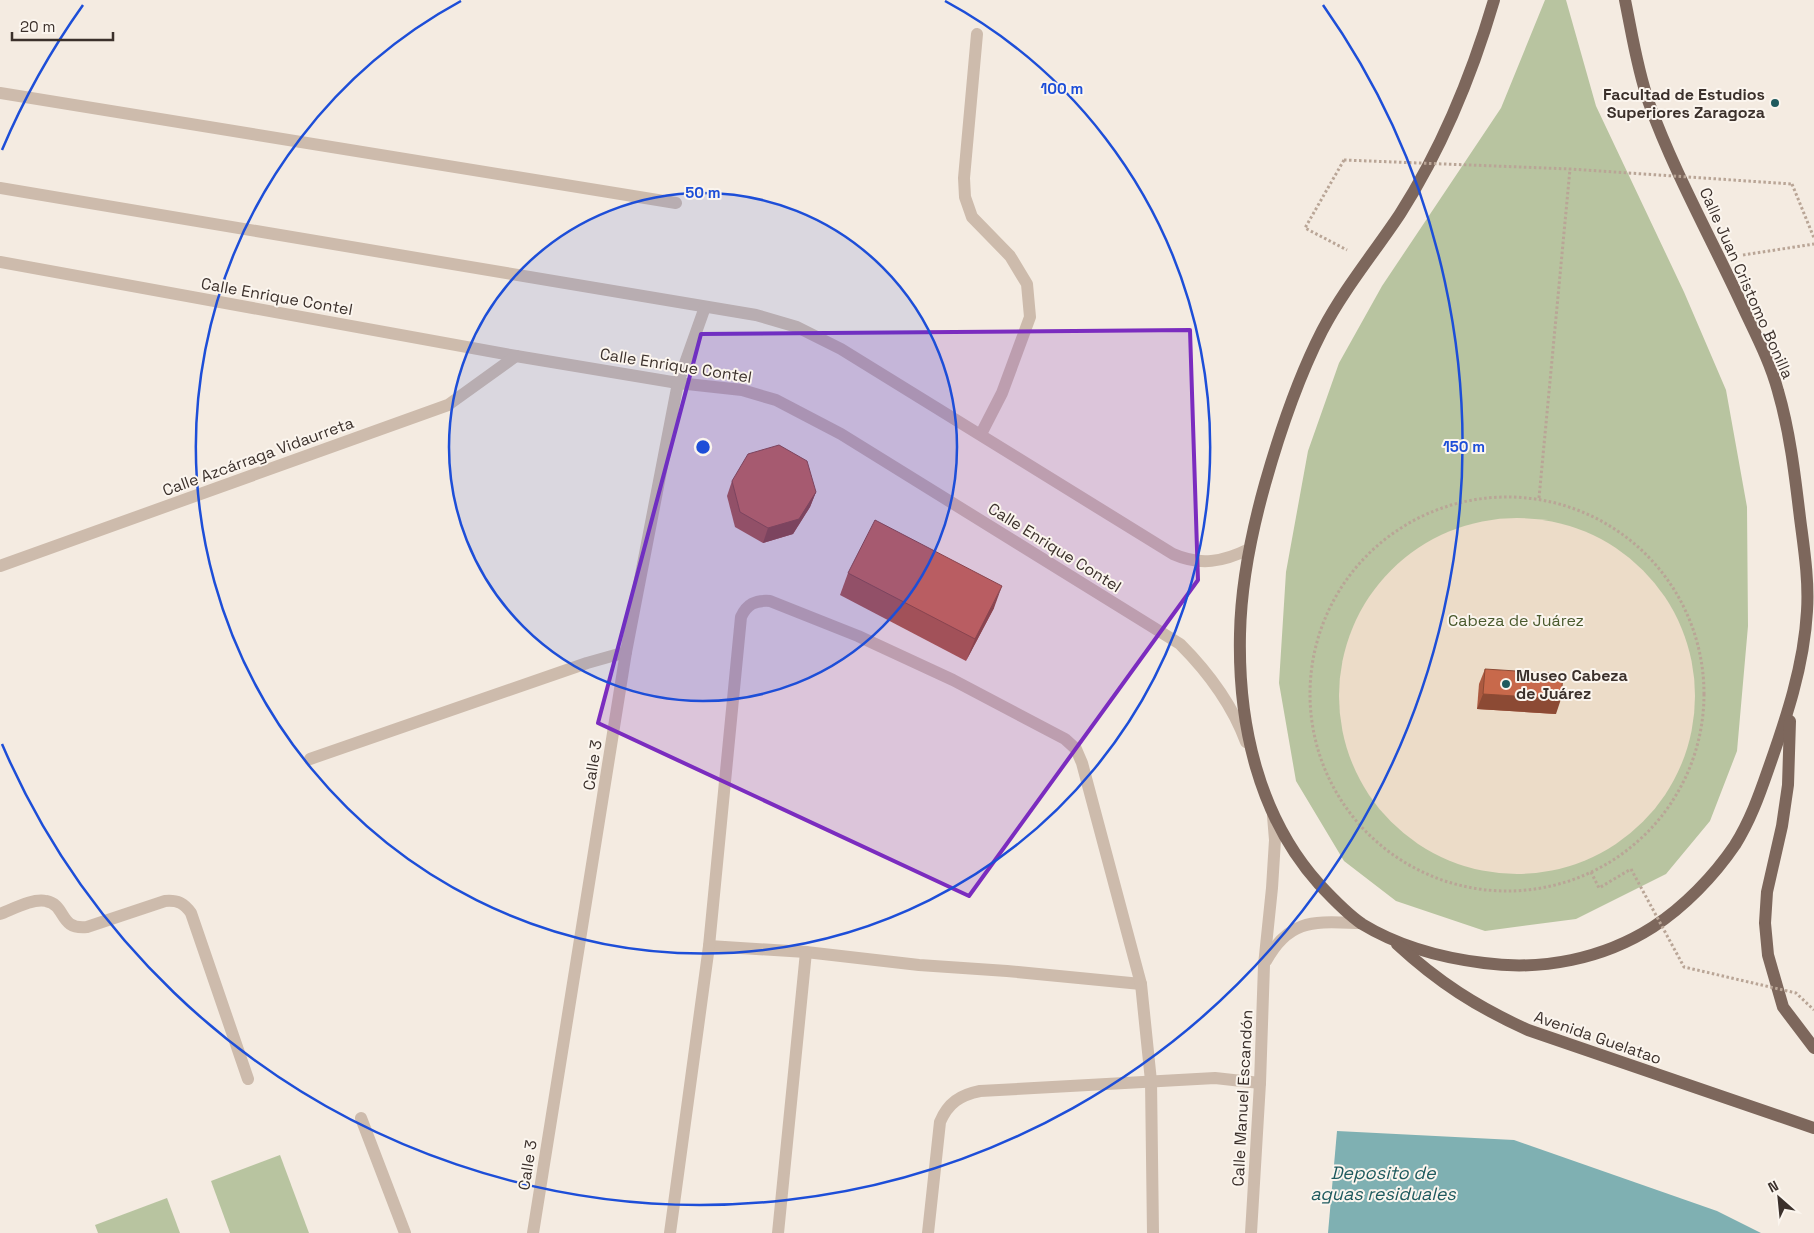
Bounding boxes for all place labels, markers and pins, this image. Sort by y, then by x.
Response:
place label: Facultad de Estudios Superiores Zaragoza [1603,84,1765,123]
marker: Facultad de Estudios Superiores Zaragoza [1769,97,1781,109]
centre of rings [694,438,712,456]
place label: Museo Cabeza de Juárez [1516,665,1628,704]
marker: Museo Cabeza de Juárez [1500,678,1512,690]

